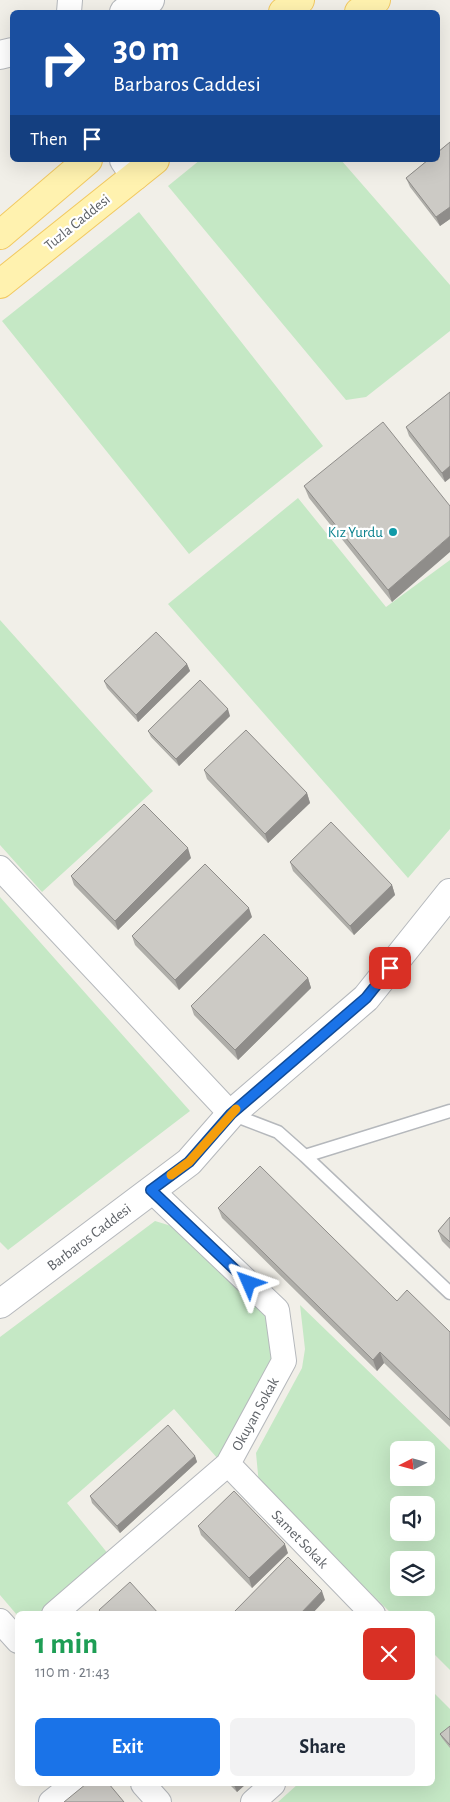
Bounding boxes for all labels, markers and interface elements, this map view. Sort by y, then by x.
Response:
icon: right [30,30,95,95]
text: 30 m [113,32,180,67]
text: Barbaros Caddesi [113,73,261,95]
icon: arrive [78,125,106,153]
text: Then [30,130,68,149]
street label: Tuzla Caddesi [42,192,113,253]
place label: Kız Yurdu [328,525,383,540]
marker: Kız Yurdu [387,526,399,538]
pin [369,947,411,989]
icon: arrive [376,954,404,982]
street label: Barbaros Caddesi [45,1201,134,1274]
position arrow [222,1256,274,1308]
street label: Okuyan Sokak [229,1375,282,1453]
north arrow [390,1441,435,1486]
map controls [390,1441,435,1596]
button: sound [390,1496,435,1541]
street label: Samet Sokak [268,1507,331,1571]
button: layers [390,1551,435,1596]
button: close [363,1628,415,1680]
text: 1 min [35,1629,98,1659]
text: 110 m · 21:43 [35,1664,110,1680]
button: Exit [35,1718,220,1776]
button: Share [230,1718,415,1776]

